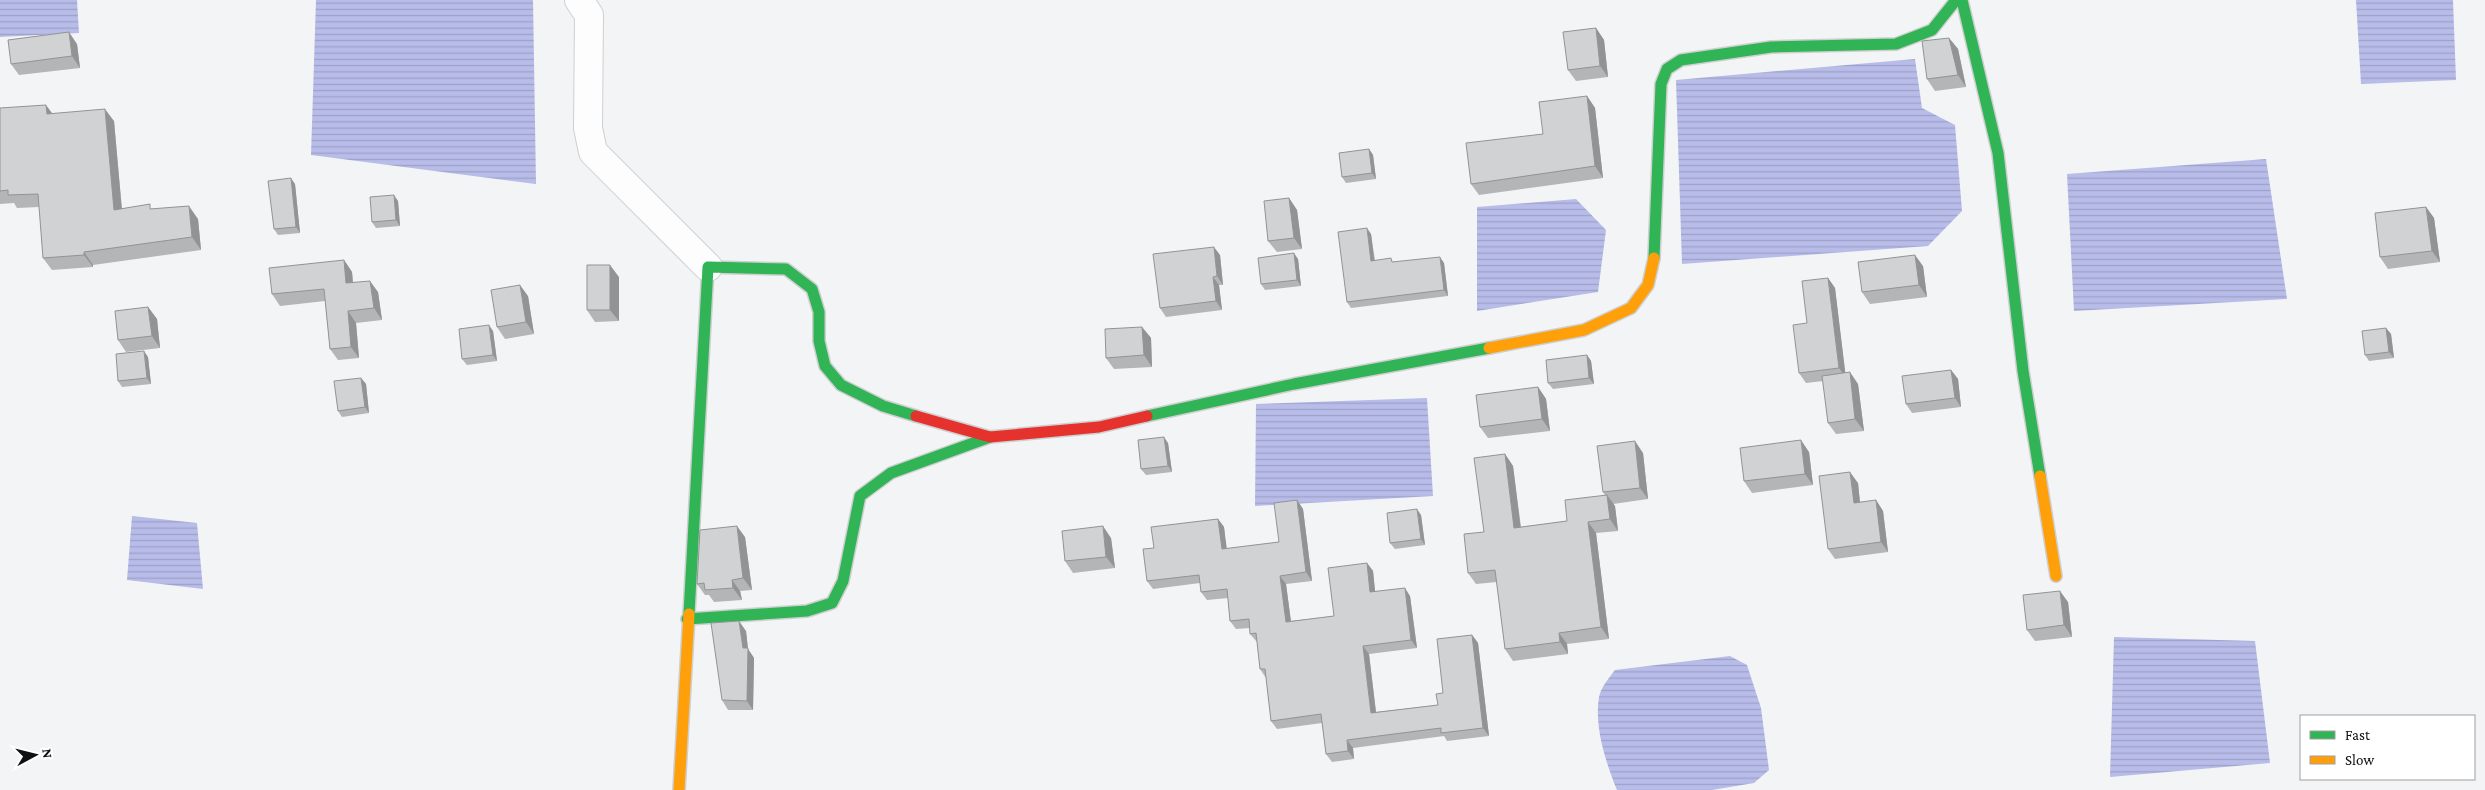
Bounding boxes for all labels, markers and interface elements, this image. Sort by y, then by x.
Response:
legend [2300,715,2475,780]
text: Fast [2345,727,2371,743]
north arrow [10,730,60,780]
text: N [39,748,56,760]
text: Slow [2345,752,2375,768]

